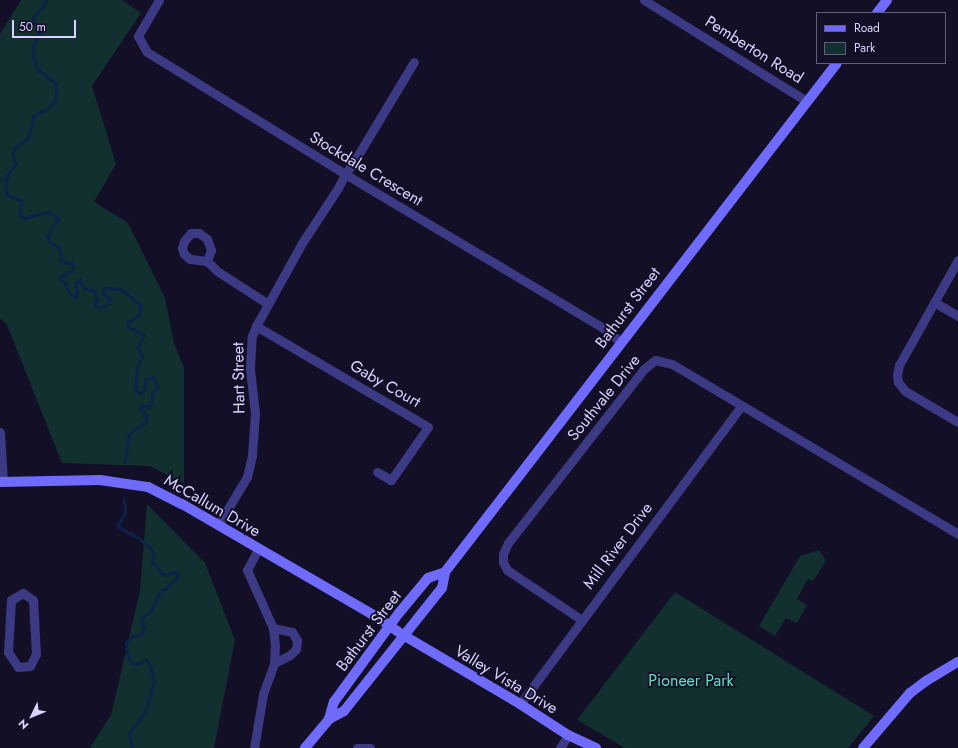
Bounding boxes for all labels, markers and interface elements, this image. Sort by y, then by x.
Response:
scale bar [14,12,78,38]
street label: Pemberton Road [701,12,807,88]
legend [816,12,946,64]
text: 50 m [19,18,46,36]
text: Road [854,19,880,37]
text: Park [854,39,875,57]
street label: Stockdale Crescent [306,128,426,210]
street label: Bathurst Street [591,264,665,352]
street label: Hart Street [229,342,249,414]
street label: Southvale Drive [563,351,645,445]
street label: Gaby Court [346,356,424,412]
street label: McCallum Drive [160,471,264,541]
street label: Mill River Drive [579,499,657,593]
street label: Bathurst Street [332,587,406,675]
street label: Valley Vista Drive [451,642,561,718]
park label: Pioneer Park [648,671,734,691]
north arrow [12,696,52,736]
text: N [14,716,32,733]

